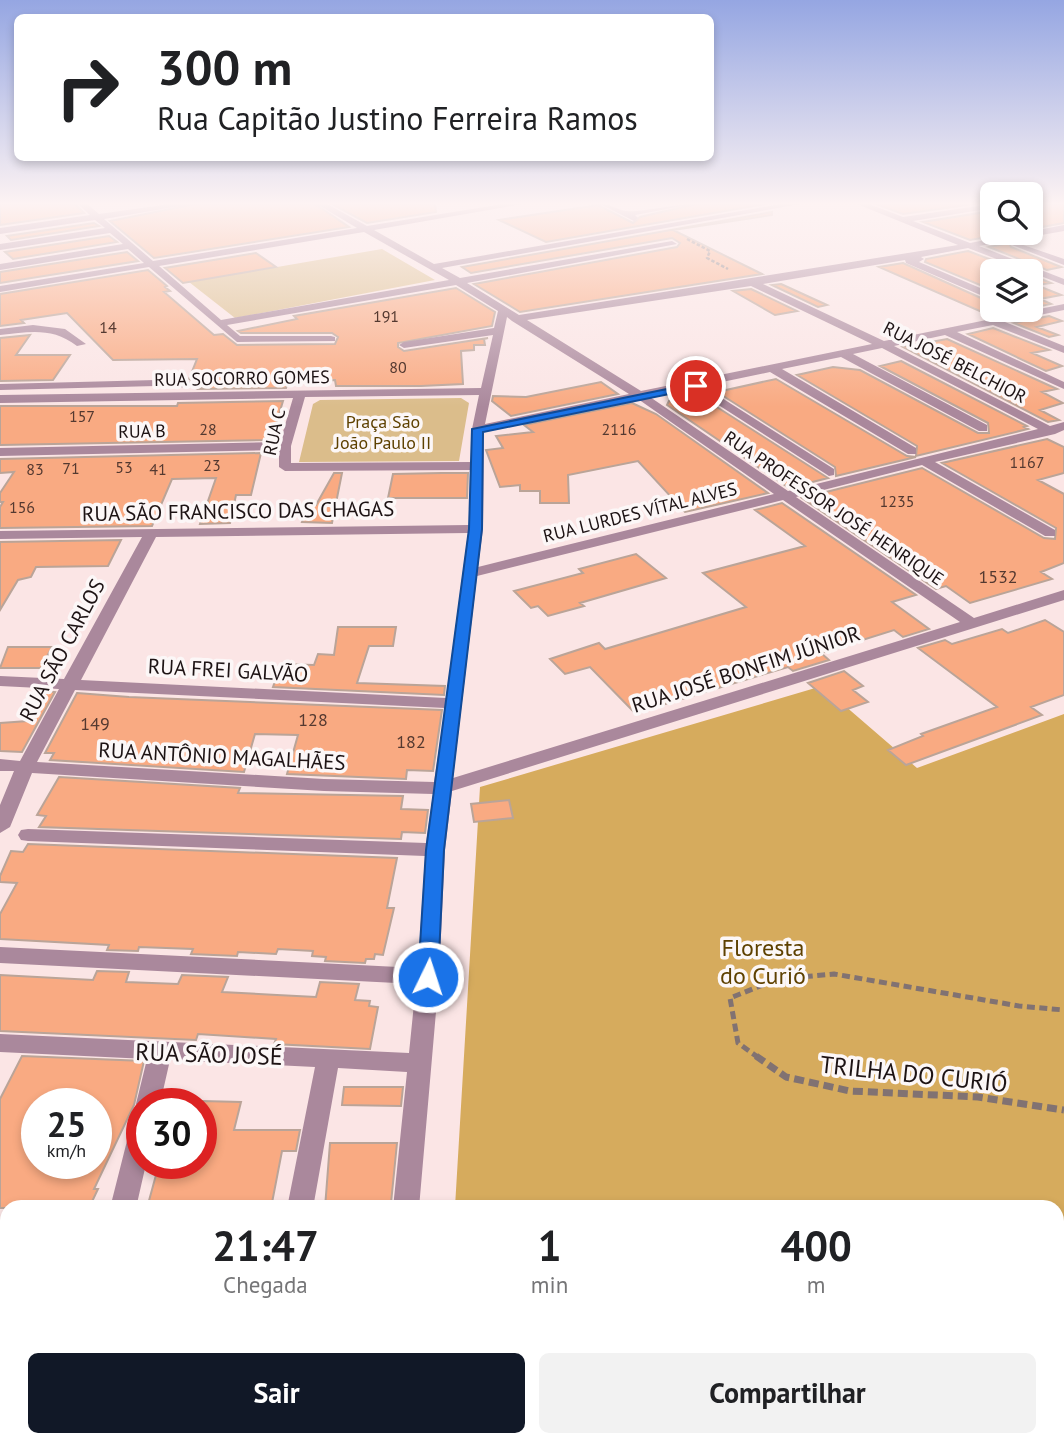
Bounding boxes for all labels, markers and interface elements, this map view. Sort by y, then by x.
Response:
text: 300 m [157,35,292,99]
icon: right [42,42,133,133]
text: Rua Capitão Justino Ferreira Ramos [157,97,638,139]
map controls [980,182,1043,322]
button: search [980,182,1043,245]
button: layers [980,259,1043,322]
house number: 191 [373,306,399,326]
street label: RUA JOSÉ BELCHIOR [880,316,1031,408]
house number: 14 [99,317,117,337]
pin [666,356,726,416]
house number: 80 [389,357,407,377]
street label: RUA SOCORRO GOMES [154,365,330,391]
icon: arrive [677,367,715,405]
house number: 157 [69,406,95,426]
street label: RUA C [258,406,290,458]
park label: Praça São João Paulo II [334,410,431,454]
street label: RUA B [118,419,166,443]
house number: 28 [199,419,217,439]
house number: 2116 [602,419,636,439]
street label: RUA PROFESSOR JOSÉ HENRIQUE [720,426,948,590]
house number: 1167 [1010,452,1044,472]
house number: 23 [203,455,221,475]
house number: 53 [115,457,133,477]
house number: 71 [62,458,80,478]
house number: 83 [26,459,44,479]
house number: 41 [149,459,167,479]
street label: RUA LURDES VÍTAL ALVES [541,477,739,547]
house number: 1235 [880,491,914,511]
street label: RUA SÃO FRANCISCO DAS CHAGAS [82,495,394,527]
house number: 156 [9,497,35,517]
house number: 1532 [978,565,1018,588]
street label: RUA SÃO CARLOS [13,574,111,726]
street label: RUA JOSÉ BONFIM JÚNIOR [628,619,864,719]
street label: RUA FREI GALVÃO [147,652,309,688]
house number: 128 [298,708,328,731]
house number: 149 [80,712,110,735]
house number: 182 [396,730,426,753]
street label: RUA ANTÔNIO MAGALHÃES [98,736,346,776]
park label: Floresta do Curió [720,932,806,991]
position arrow [391,940,465,1014]
street label: RUA SÃO JOSÉ [135,1036,283,1072]
street label: TRILHA DO CURIÓ [819,1049,1009,1099]
speed limit sign: 30 [126,1088,217,1179]
text: 25 [47,1101,86,1147]
text: km/h [47,1139,86,1162]
text: 21:47 [212,1218,319,1273]
text: 1 [538,1218,561,1273]
text: 400 [780,1218,852,1273]
text: Chegada [223,1270,308,1299]
text: min [531,1270,568,1299]
text: m [807,1270,825,1299]
button: Sair [28,1353,525,1433]
button: Compartilhar [539,1353,1036,1433]

